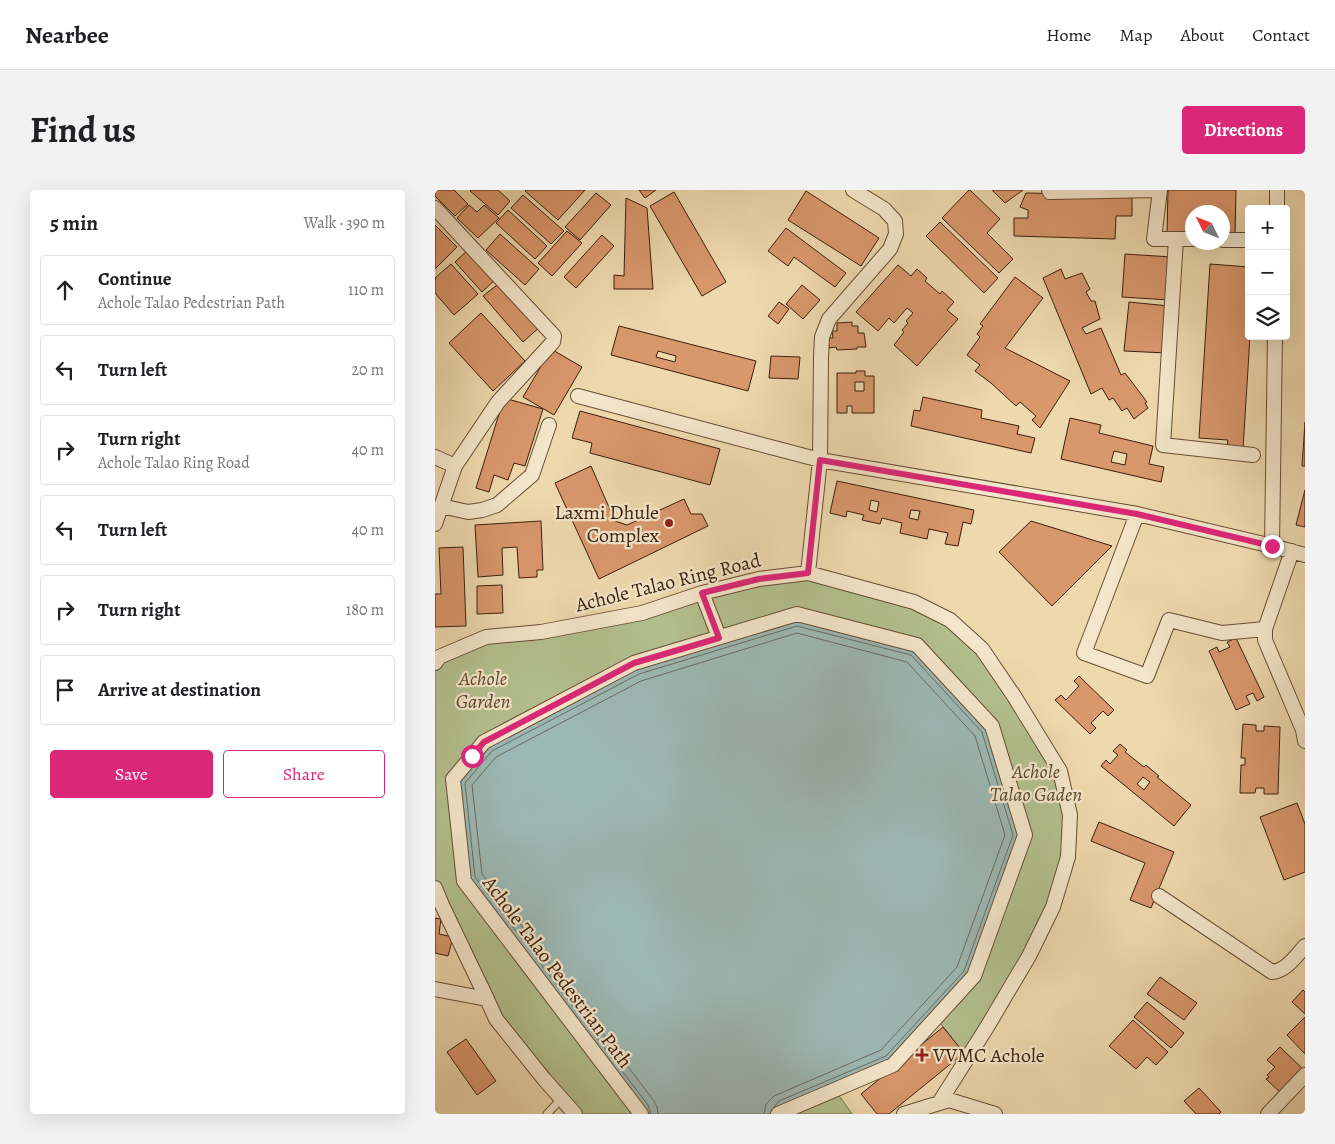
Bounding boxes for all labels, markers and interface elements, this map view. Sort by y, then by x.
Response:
text: Nearbee [25,19,109,51]
text: Home [1046,23,1091,47]
text: Map [1119,23,1152,47]
text: About [1180,23,1224,47]
text: Contact [1252,23,1310,47]
text: Find us [30,106,136,154]
button: Directions [1182,106,1305,154]
north arrow [1185,205,1230,250]
map controls [1245,205,1290,340]
button: + [1245,205,1290,250]
text: 5 min [50,209,98,237]
text: Walk · 390 m [304,212,385,234]
button: − [1245,250,1290,295]
text: Continue [98,266,172,292]
icon: ahead [51,276,79,304]
text: 110 m [348,279,384,301]
text: Achole Talao Pedestrian Path [98,292,285,314]
button: layers [1245,295,1290,340]
icon: left [51,356,79,384]
text: Turn left [98,357,167,383]
text: 20 m [351,359,384,381]
text: Turn right [98,426,180,452]
icon: right [51,436,79,464]
text: 40 m [352,439,384,461]
text: Achole Talao Ring Road [98,452,250,474]
place label: Laxmi Dhule Complex [554,499,659,549]
icon: left [51,516,79,544]
text: Turn left [98,517,167,543]
marker: Laxmi Dhule Complex [663,517,675,529]
text: 40 m [352,519,384,541]
route end [1261,535,1284,558]
street label: Achole Talao Ring Road [572,546,764,619]
icon: right [51,596,79,624]
text: Turn right [98,597,180,623]
text: 180 m [346,599,384,621]
park label: Achole Garden [456,665,510,715]
icon: arrive [51,676,79,704]
text: Arrive at destination [98,677,261,703]
route start [461,745,484,768]
button: Save [50,750,213,798]
button: Share [223,750,385,798]
park label: Achole Talao Gaden [990,758,1082,808]
street label: Achole Talao Pedestrian Path [476,870,639,1074]
place label: VVMC Achole [932,1042,1045,1069]
marker: VVMC Achole [915,1048,929,1062]

